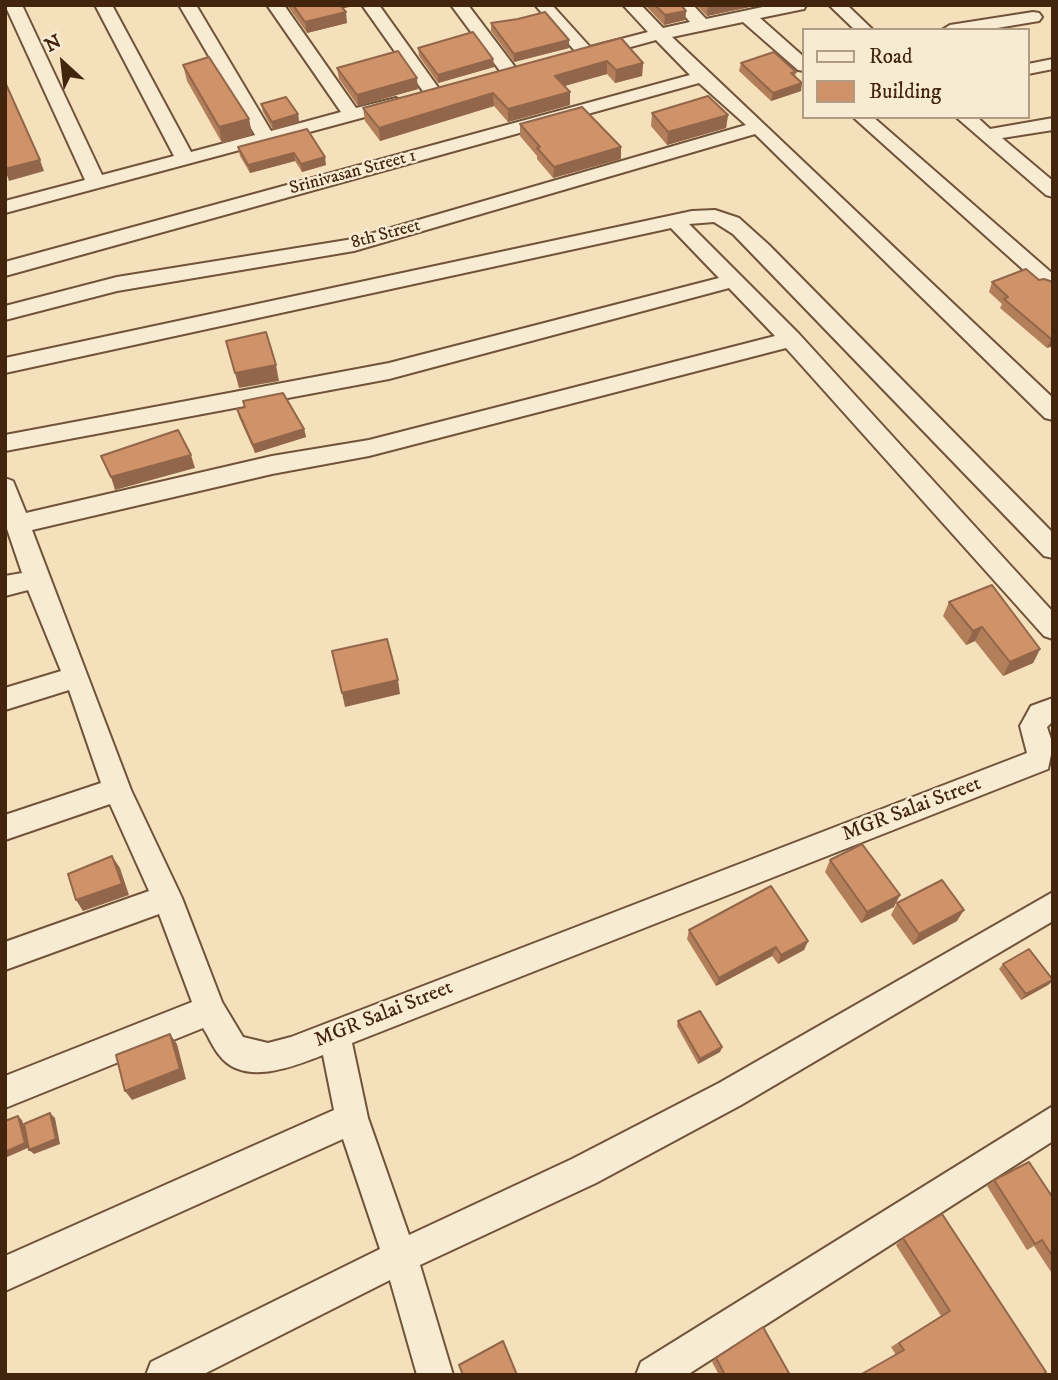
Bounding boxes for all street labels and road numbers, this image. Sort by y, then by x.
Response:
street label: Srinivasan Street 1 [287,146,419,200]
street label: 8th Street [349,215,423,255]
street label: MGR Salai Street [839,772,985,848]
street label: MGR Salai Street [311,976,457,1054]

